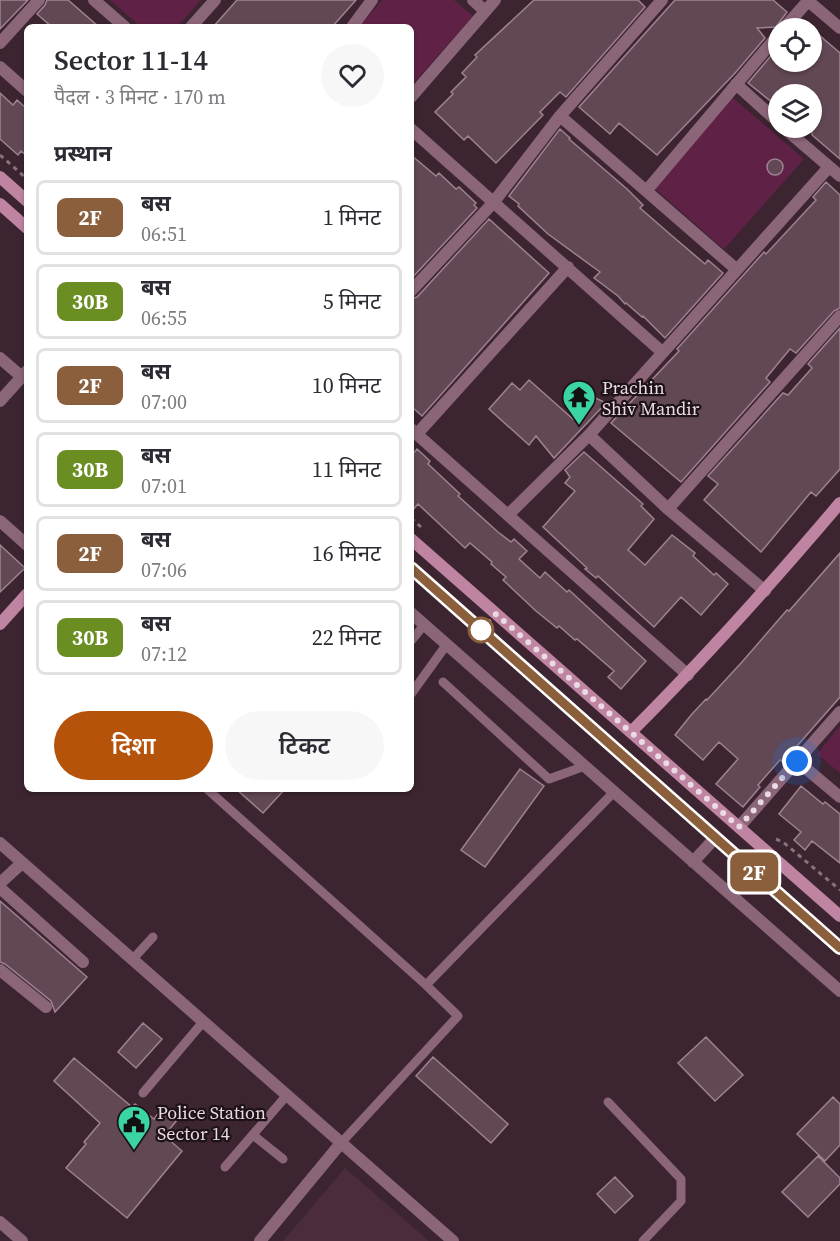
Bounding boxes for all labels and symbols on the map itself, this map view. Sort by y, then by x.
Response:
place label: Prachin Shiv Mandir [602,375,700,421]
temple icon: Prachin Shiv Mandir [561,379,597,426]
unlabelled marker [468,617,494,643]
your location [782,746,812,776]
line badge: 2F [727,852,781,892]
place label: Police Station Sector 14 [157,1100,266,1146]
public building icon: Police Station Sector 14 [116,1104,152,1151]

